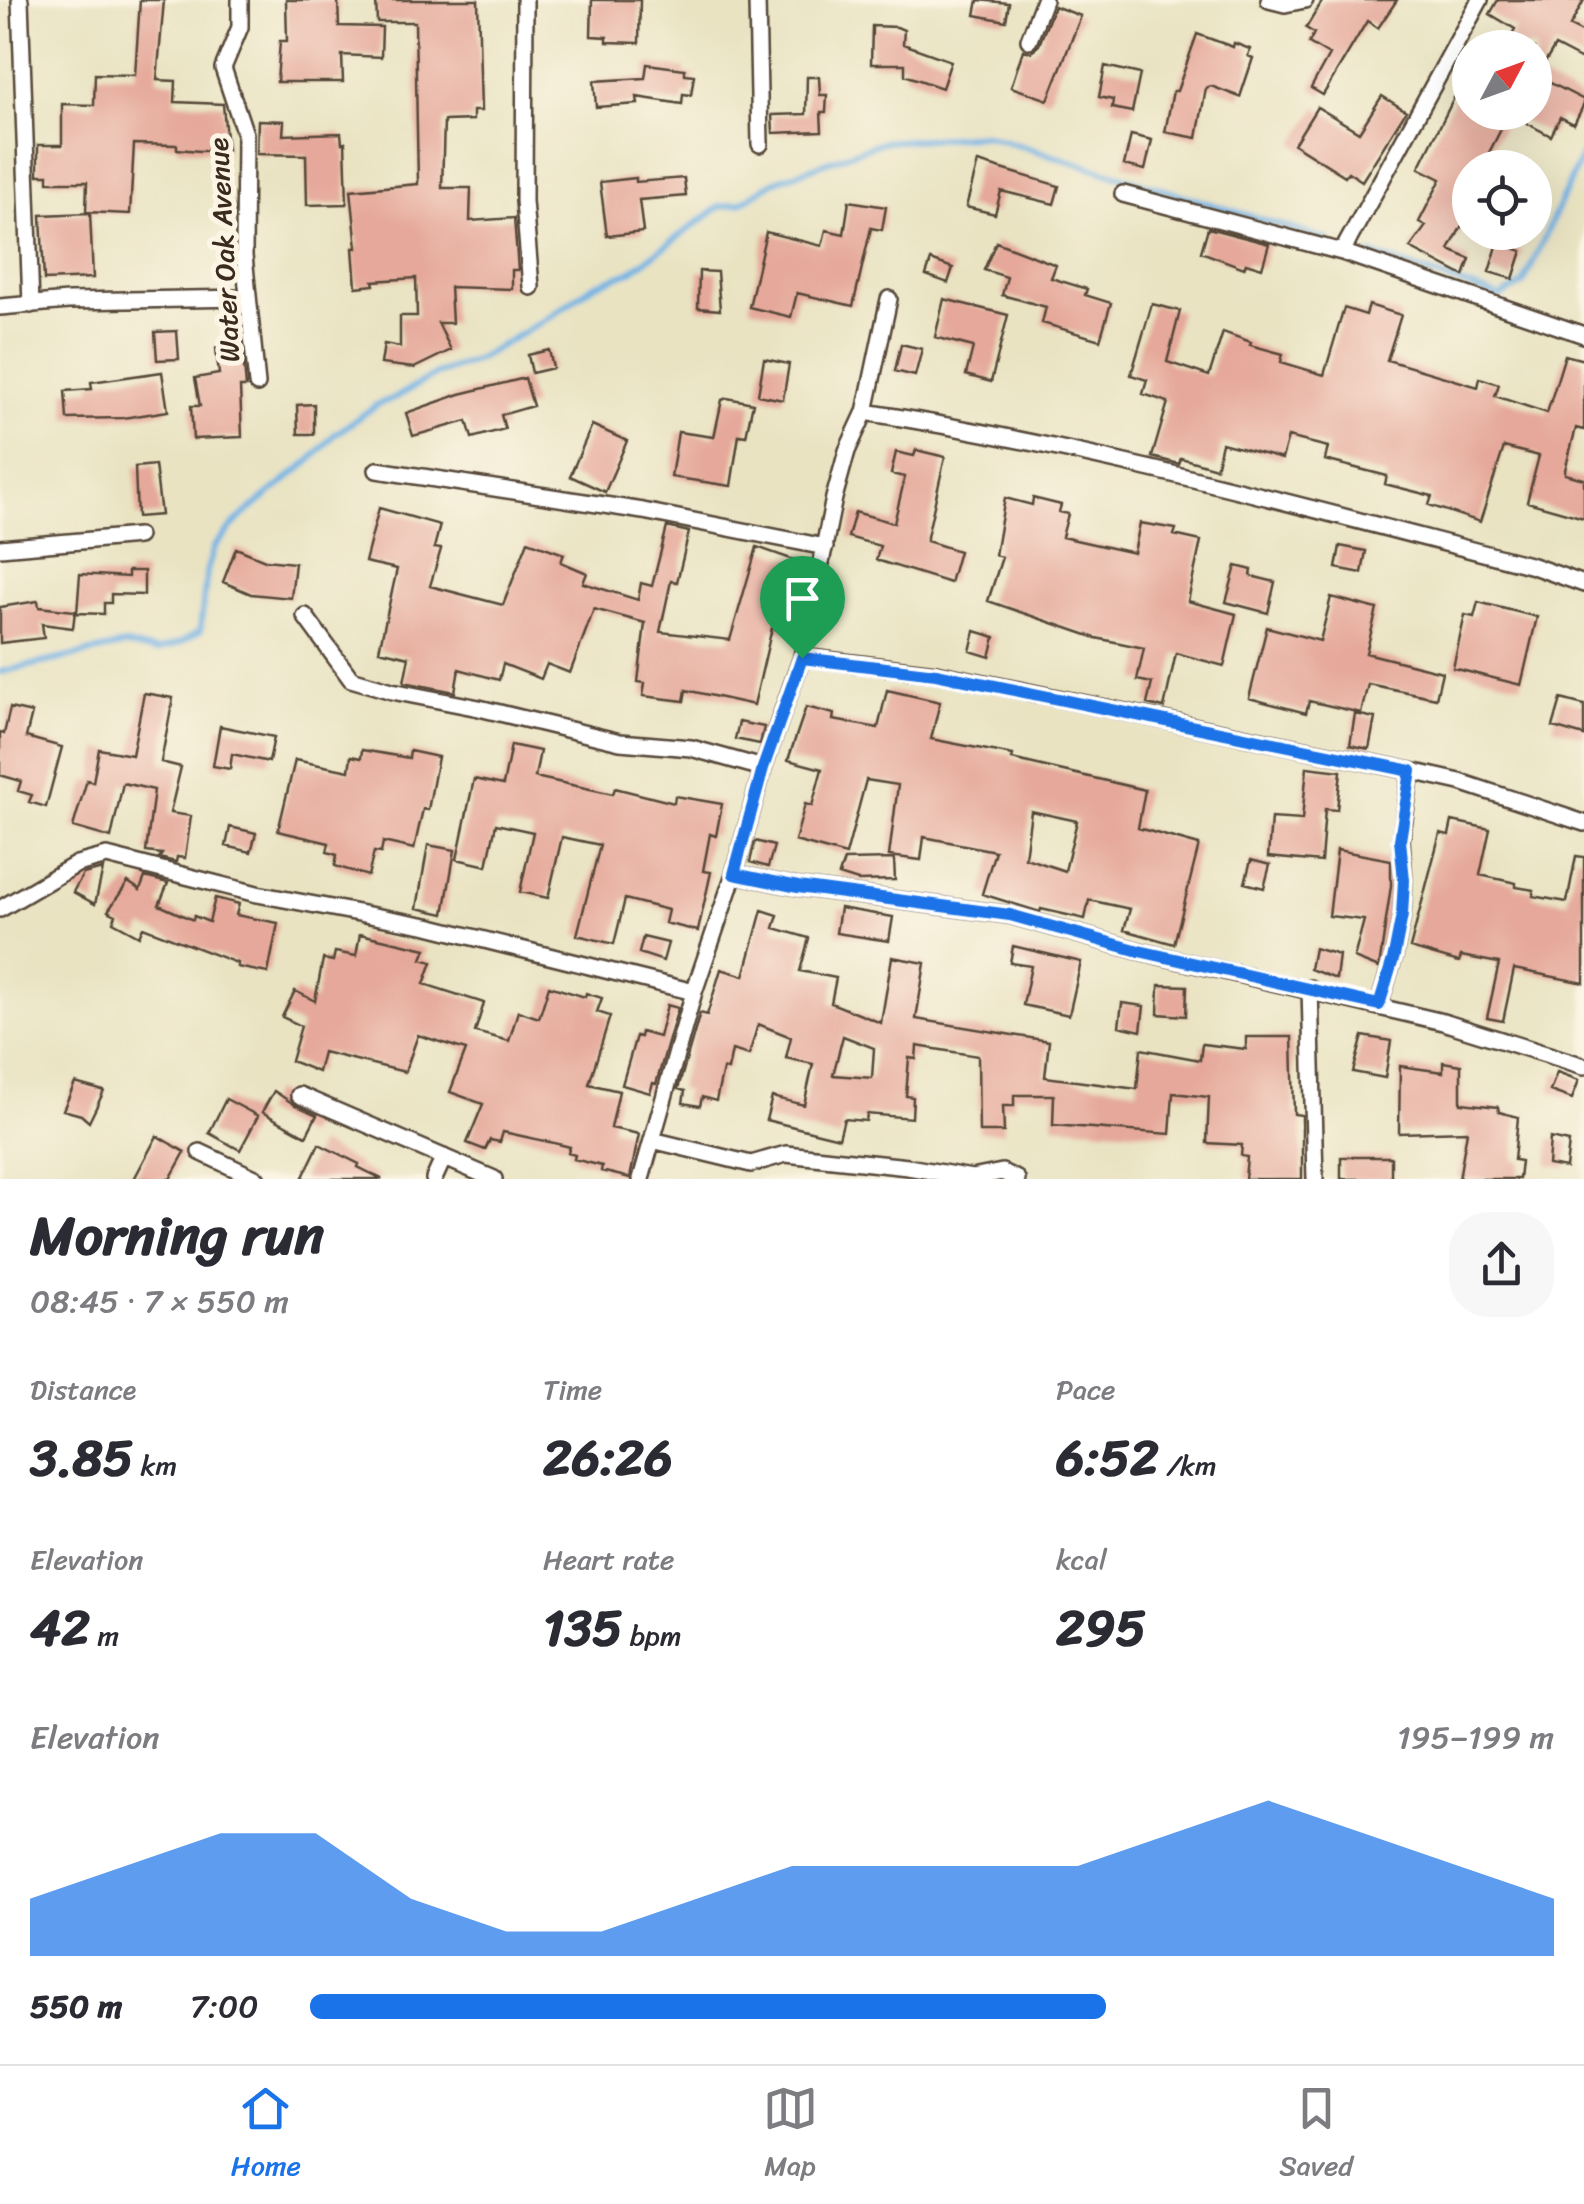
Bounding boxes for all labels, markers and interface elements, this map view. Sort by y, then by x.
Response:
north arrow [1452,30,1552,130]
map controls [1452,30,1552,250]
street label: Water Oak Avenue [194,137,254,363]
button: locate [1452,150,1552,250]
pin [760,556,845,659]
icon: arrive [775,571,830,626]
text: Morning run [30,1187,324,1284]
button: share [1449,1212,1554,1317]
text: 08:45 · 7 × 550 m [30,1273,289,1330]
text: Distance [30,1365,136,1414]
text: Time [543,1365,602,1414]
text: Pace [1056,1365,1115,1414]
text: 3.85 [30,1414,133,1503]
text: 26:26 [543,1414,673,1503]
text: 6:52 [1056,1414,1159,1503]
text: km [133,1441,177,1490]
text: /km [1159,1441,1216,1490]
text: Elevation [30,1535,143,1584]
text: Heart rate [543,1535,674,1584]
text: kcal [1056,1535,1107,1584]
text: 42 [30,1584,90,1673]
text: 135 [543,1584,622,1673]
text: 295 [1056,1584,1146,1673]
text: m [90,1611,119,1660]
text: bpm [622,1611,681,1660]
text: Elevation [30,1709,160,1766]
text: 195–199 m [1397,1709,1554,1766]
text: 550 m [30,1978,122,2035]
text: 7:00 [190,1978,258,2035]
tab: Home [231,2081,301,2190]
tab: Map [763,2081,818,2190]
tab: Saved [1279,2081,1353,2190]

